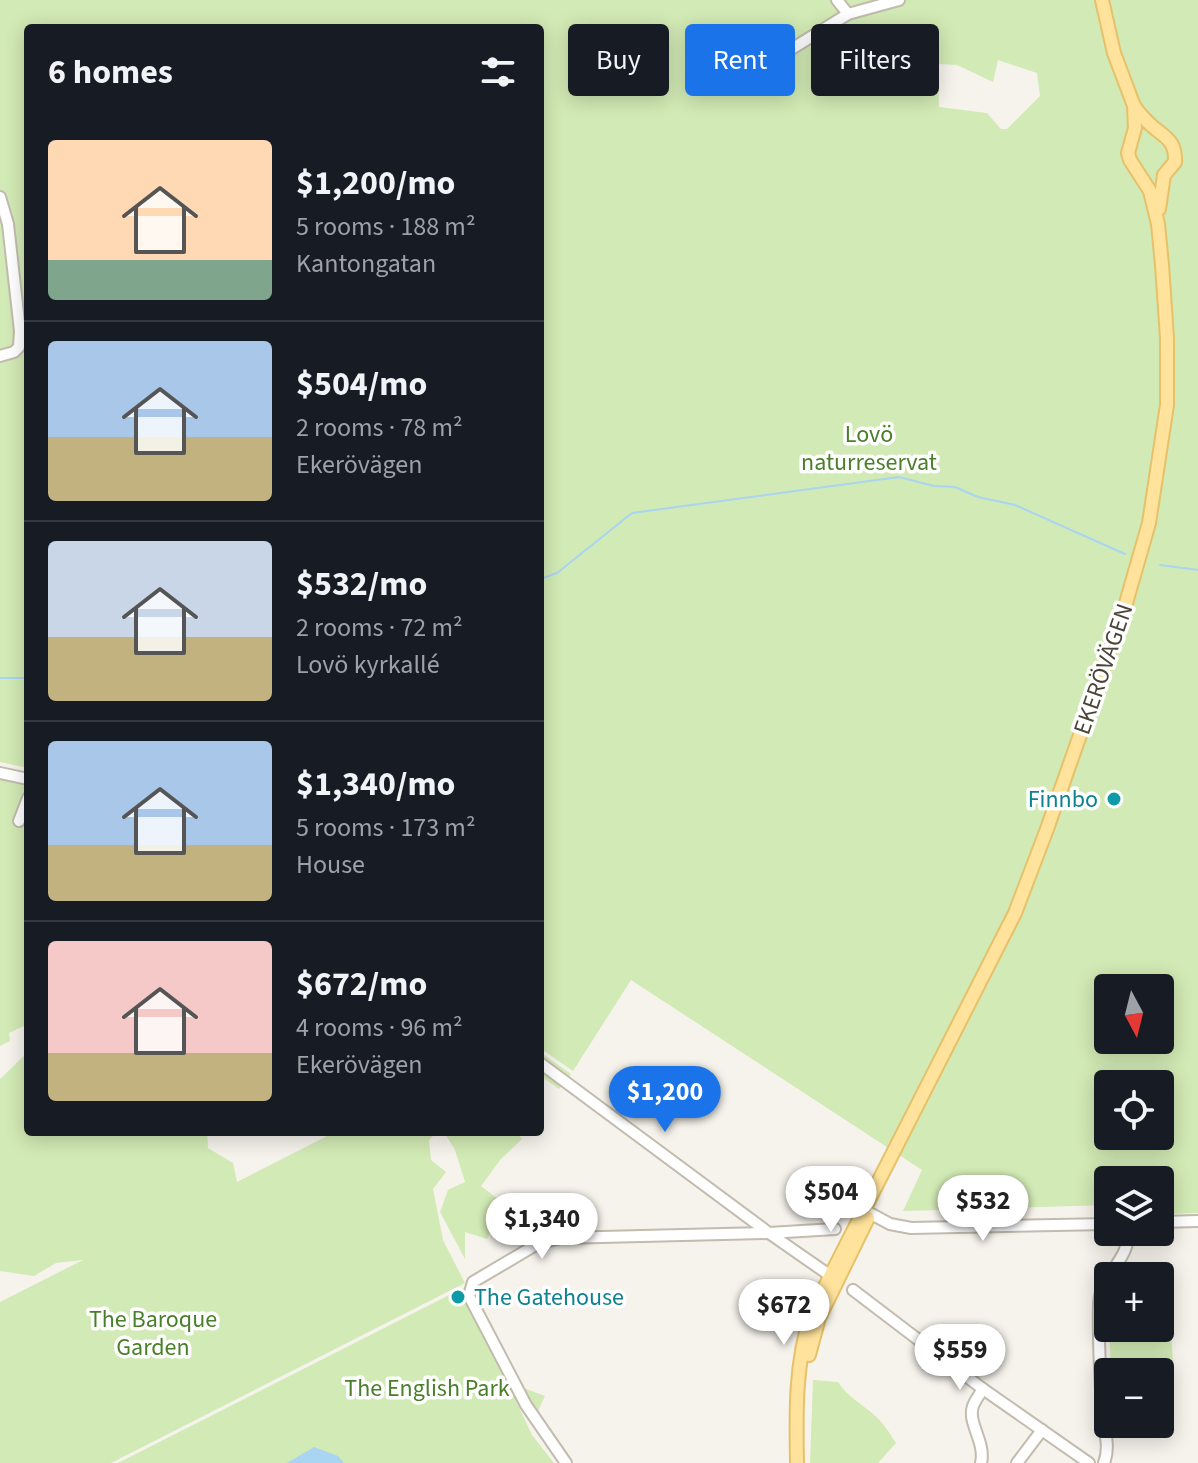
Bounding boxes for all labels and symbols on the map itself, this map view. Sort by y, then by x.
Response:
park label: Lovö naturreservat [801,417,937,480]
street label: EKERÖVÄGEN [1065,599,1142,739]
place label: Finnbo [1028,782,1098,817]
marker: Finnbo [1105,790,1123,808]
north arrow [1094,974,1174,1054]
pin: $1,200 [600,1066,730,1134]
pin: $504 [784,1166,878,1234]
pin: $532 [936,1175,1030,1243]
pin: $1,340 [477,1193,607,1261]
pin: $672 [737,1279,831,1347]
place label: The Gatehouse [474,1280,624,1315]
marker: The Gatehouse [449,1288,467,1306]
park label: The Baroque Garden [89,1302,217,1365]
pin: $559 [913,1324,1007,1392]
park label: The English Park [344,1371,510,1406]

